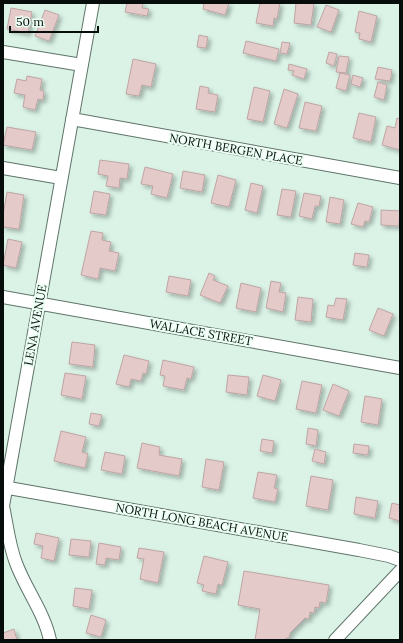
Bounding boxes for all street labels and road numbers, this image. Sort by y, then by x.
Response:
street label: NORTH BERGEN PLACE [168,130,304,168]
street label: LENA AVENUE [20,283,50,367]
street label: WALLACE STREET [148,316,254,348]
street label: NORTH LONG BEACH AVENUE [115,499,289,545]

